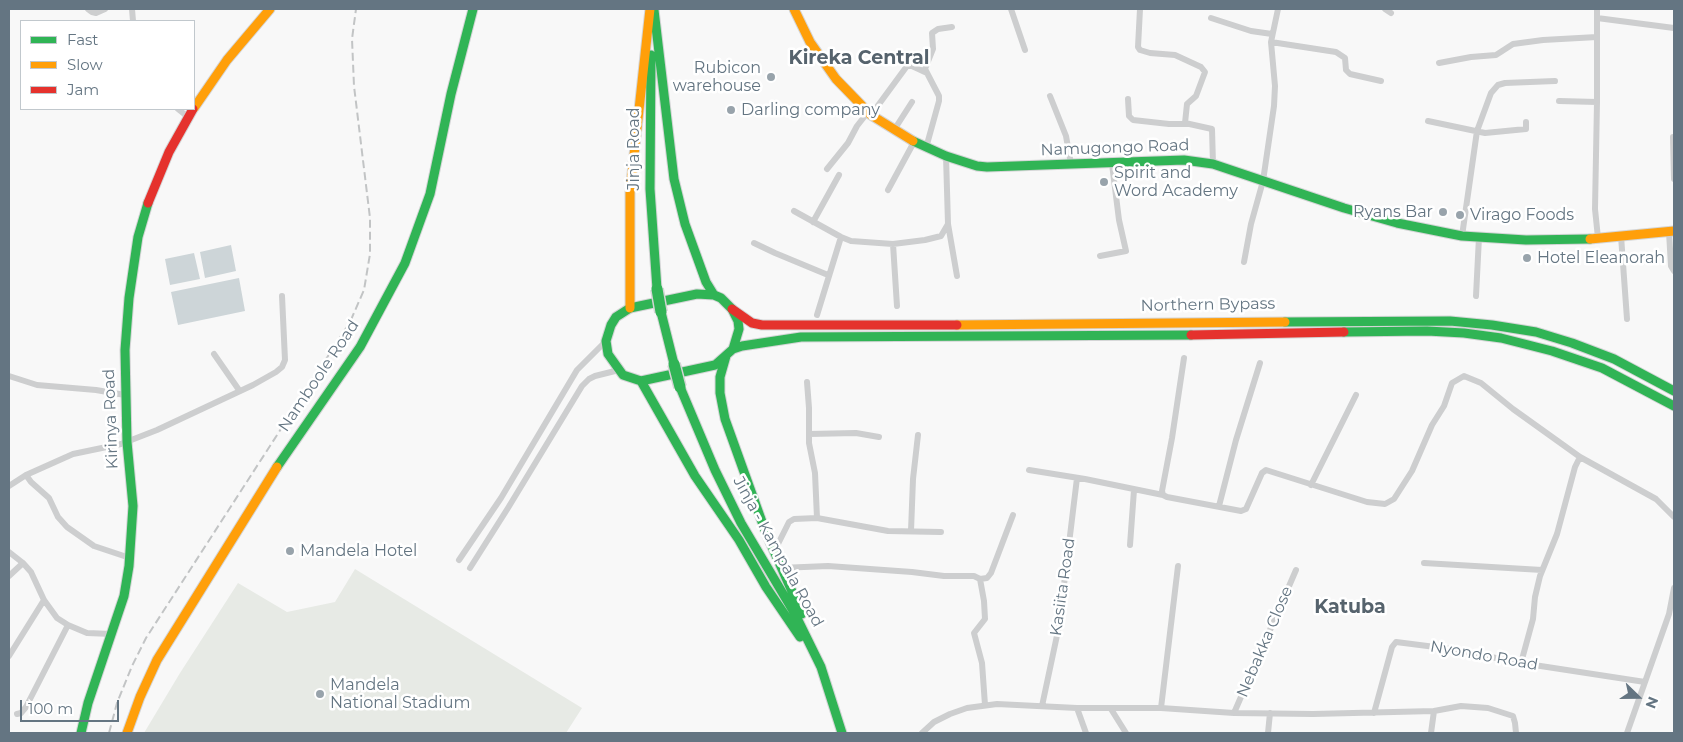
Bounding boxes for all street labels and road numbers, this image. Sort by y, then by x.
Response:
street label: Jinja Road [624,108,644,190]
street label: Namugongo Road [1040,136,1190,160]
street label: Northern Bypass [1141,294,1275,316]
street label: Namboole Road [275,317,363,435]
street label: Kirinya Road [100,368,122,470]
street label: Jinja - Kampala Road [729,473,827,631]
street label: Kasiita Road [1047,537,1079,637]
street label: Nebakka Close [1233,584,1297,700]
street label: Nyondo Road [1429,637,1539,675]

